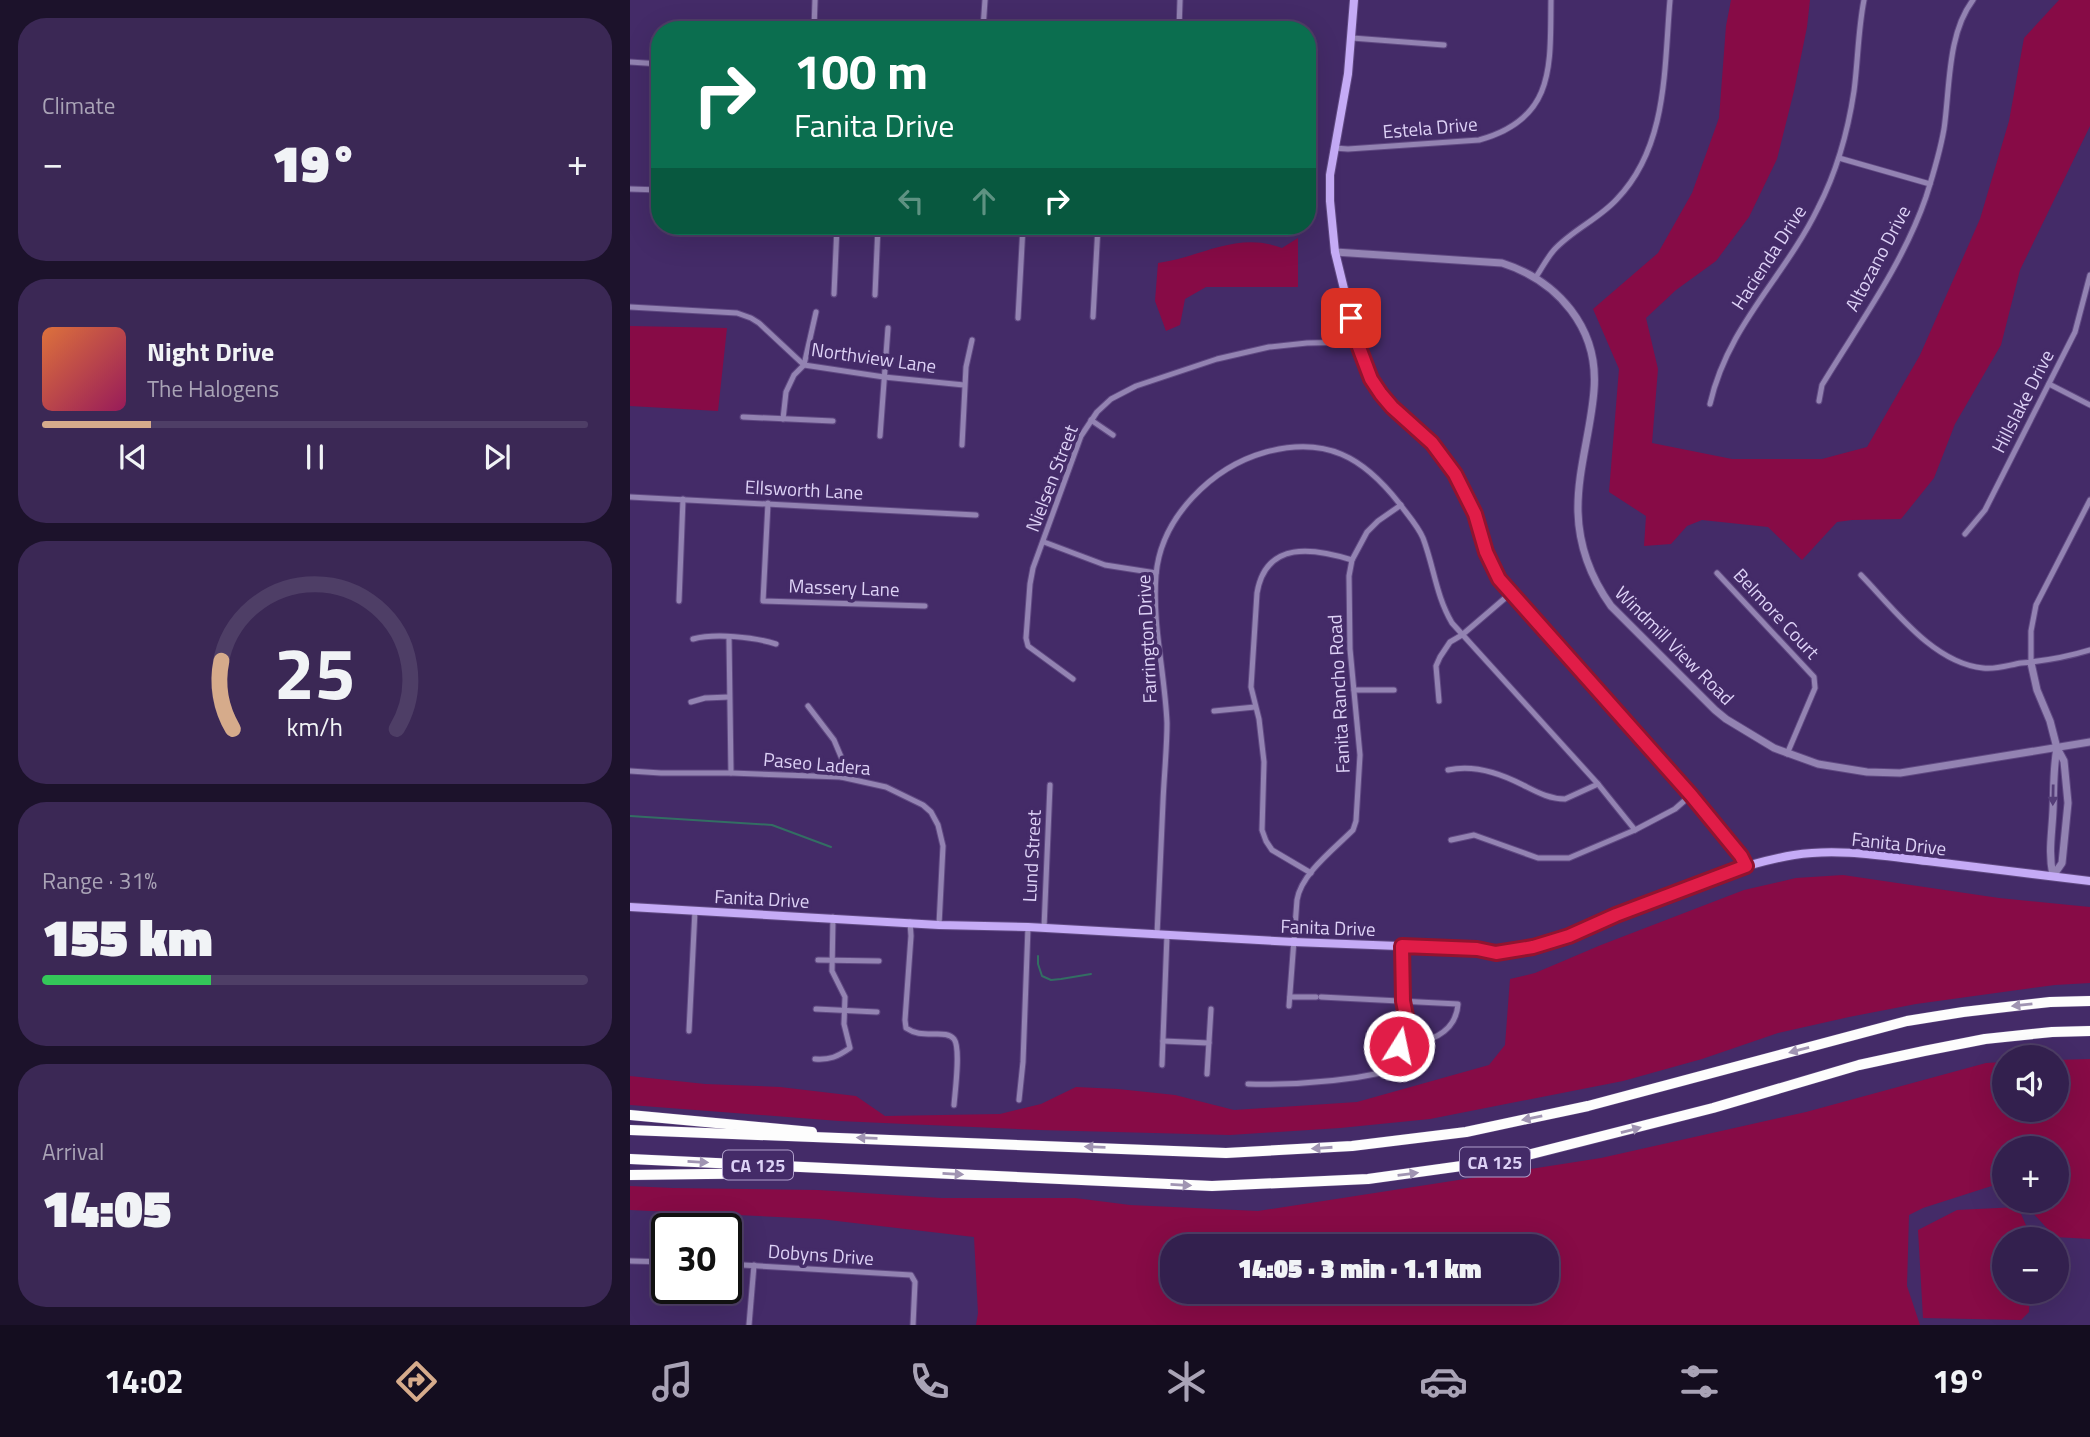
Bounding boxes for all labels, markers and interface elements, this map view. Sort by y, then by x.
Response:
text: 100 m [794,33,928,108]
icon: right [679,49,770,140]
text: Climate [42,88,115,123]
text: Fanita Drive [794,101,954,149]
street label: Estela Drive [1381,108,1479,146]
text: 19° [272,123,358,202]
text: − [42,133,63,191]
text: + [567,133,588,191]
icon: left [892,182,930,220]
icon: ahead [965,182,1003,220]
icon: right [1038,182,1076,220]
street label: Hacienda Drive [1723,199,1813,315]
street label: Altozano Drive [1837,200,1917,316]
pin [1321,288,1381,348]
icon: arrive [1332,299,1370,337]
text: Night Drive [147,332,274,371]
street label: Northview Lane [810,334,938,380]
street label: Hillslake Drive [1983,344,2061,458]
text: The Halogens [147,371,279,406]
street label: Nielsen Street [1017,420,1085,536]
icon: previous [114,438,152,476]
icon: pause [296,438,334,476]
icon: next [478,438,516,476]
street label: Ellsworth Lane [744,471,864,507]
street label: Belmore Court [1727,561,1827,665]
street label: Massery Lane [788,571,900,603]
street label: Farrington Drive [1128,574,1164,704]
street label: Windmill View Road [1609,579,1741,711]
street label: Fanita Rancho Road [1319,614,1357,774]
text: 25 [274,617,356,727]
text: km/h [287,707,343,745]
street label: Paseo Ladera [762,744,872,782]
one-way arrow [2047,784,2059,806]
street label: Lund Street [1014,809,1048,903]
street label: Fanita Drive [1850,824,1948,862]
text: Range · 31% [42,863,157,898]
street label: Fanita Drive [714,881,810,915]
text: 155 km [42,897,213,976]
street label: Fanita Drive [1280,911,1376,943]
one-way arrow [2011,1000,2033,1011]
position arrow [1362,1009,1436,1083]
one-way arrow [1789,1045,1810,1055]
map controls [1992,1045,2069,1304]
button: sound [1992,1045,2069,1122]
one-way arrow [1521,1113,1543,1124]
one-way arrow [1620,1124,1642,1135]
one-way arrow [856,1132,878,1143]
text: Arrival [42,1134,104,1169]
button: + [1992,1136,2069,1213]
one-way arrow [1083,1142,1105,1153]
one-way arrow [1311,1143,1333,1154]
road number: CA 125 [1460,1148,1530,1176]
road number: CA 125 [723,1150,793,1180]
one-way arrow [687,1157,709,1168]
text: 14:05 [42,1168,171,1247]
one-way arrow [943,1169,965,1180]
one-way arrow [1397,1169,1419,1180]
one-way arrow [1170,1179,1192,1190]
speed limit sign: 30 [651,1213,742,1304]
button: − [1992,1227,2069,1304]
street label: Dobyns Drive [767,1236,875,1272]
text: 14:05 · 3 min · 1.1 km [1238,1249,1481,1288]
text: 14:02 [104,1357,184,1405]
icon: directions [392,1357,441,1406]
icon: music [648,1357,697,1406]
icon: phone [905,1357,954,1406]
icon: climate [1162,1357,1211,1406]
icon: car [1419,1357,1468,1406]
icon: filters [1675,1357,1724,1406]
text: 19° [1932,1357,1986,1405]

